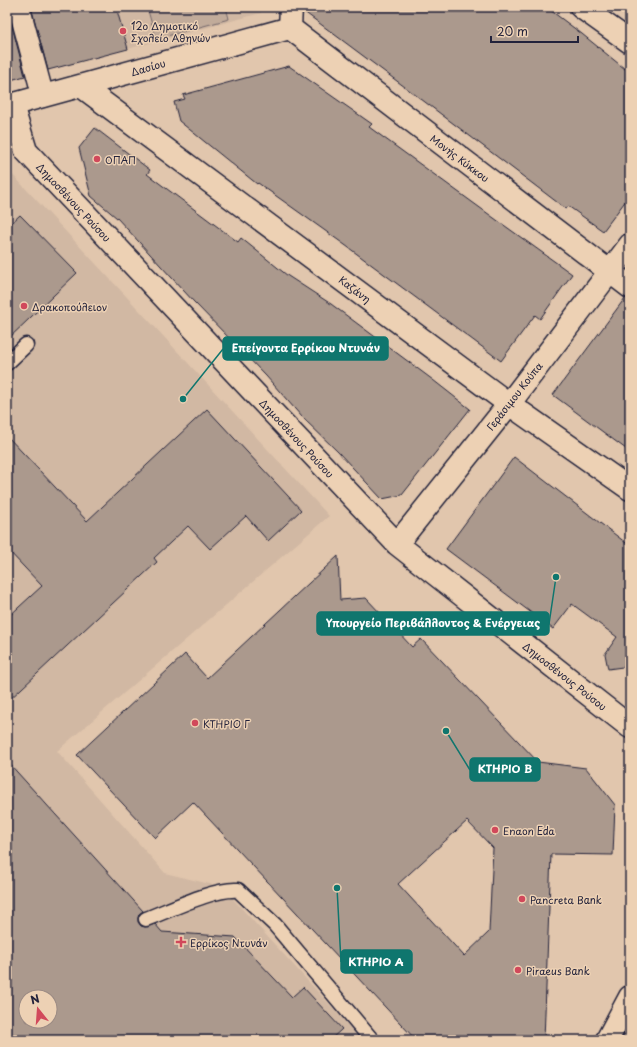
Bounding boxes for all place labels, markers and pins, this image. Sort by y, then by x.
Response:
place label: 12ο Δημοτικό Σχολείο Αθηνών [131,18,211,45]
marker: 12ο Δημοτικό Σχολείο Αθηνών [118,26,128,36]
place label: ΟΠΑΠ [105,152,136,167]
marker: ΟΠΑΠ [92,154,102,164]
place label: Δρακοπούλειον [32,299,107,314]
marker: Δρακοπούλειον [19,301,29,311]
callout: Επείγοντα Ερρίκου Ντυνάν [223,337,388,360]
callout: Υπουργείο Περιβάλλοντος & Ενέργειας [317,612,549,635]
place label: ΚΤΗΡΙΟ Γ [203,716,250,731]
marker: ΚΤΗΡΙΟ Γ [190,718,200,728]
callout: ΚΤΗΡΙΟ Β [470,758,540,781]
place label: Enaon Eda [503,823,556,838]
marker: Enaon Eda [490,825,500,835]
place label: Pancreta Bank [530,892,602,907]
marker: Pancreta Bank [517,894,527,904]
place label: Ερρίκος Ντυνάν [190,935,268,950]
marker: Ερρίκος Ντυνάν [175,936,187,948]
callout: ΚΤΗΡΙΟ Α [341,950,412,973]
place label: Piraeus Bank [526,963,590,978]
marker: Piraeus Bank [513,965,523,975]

